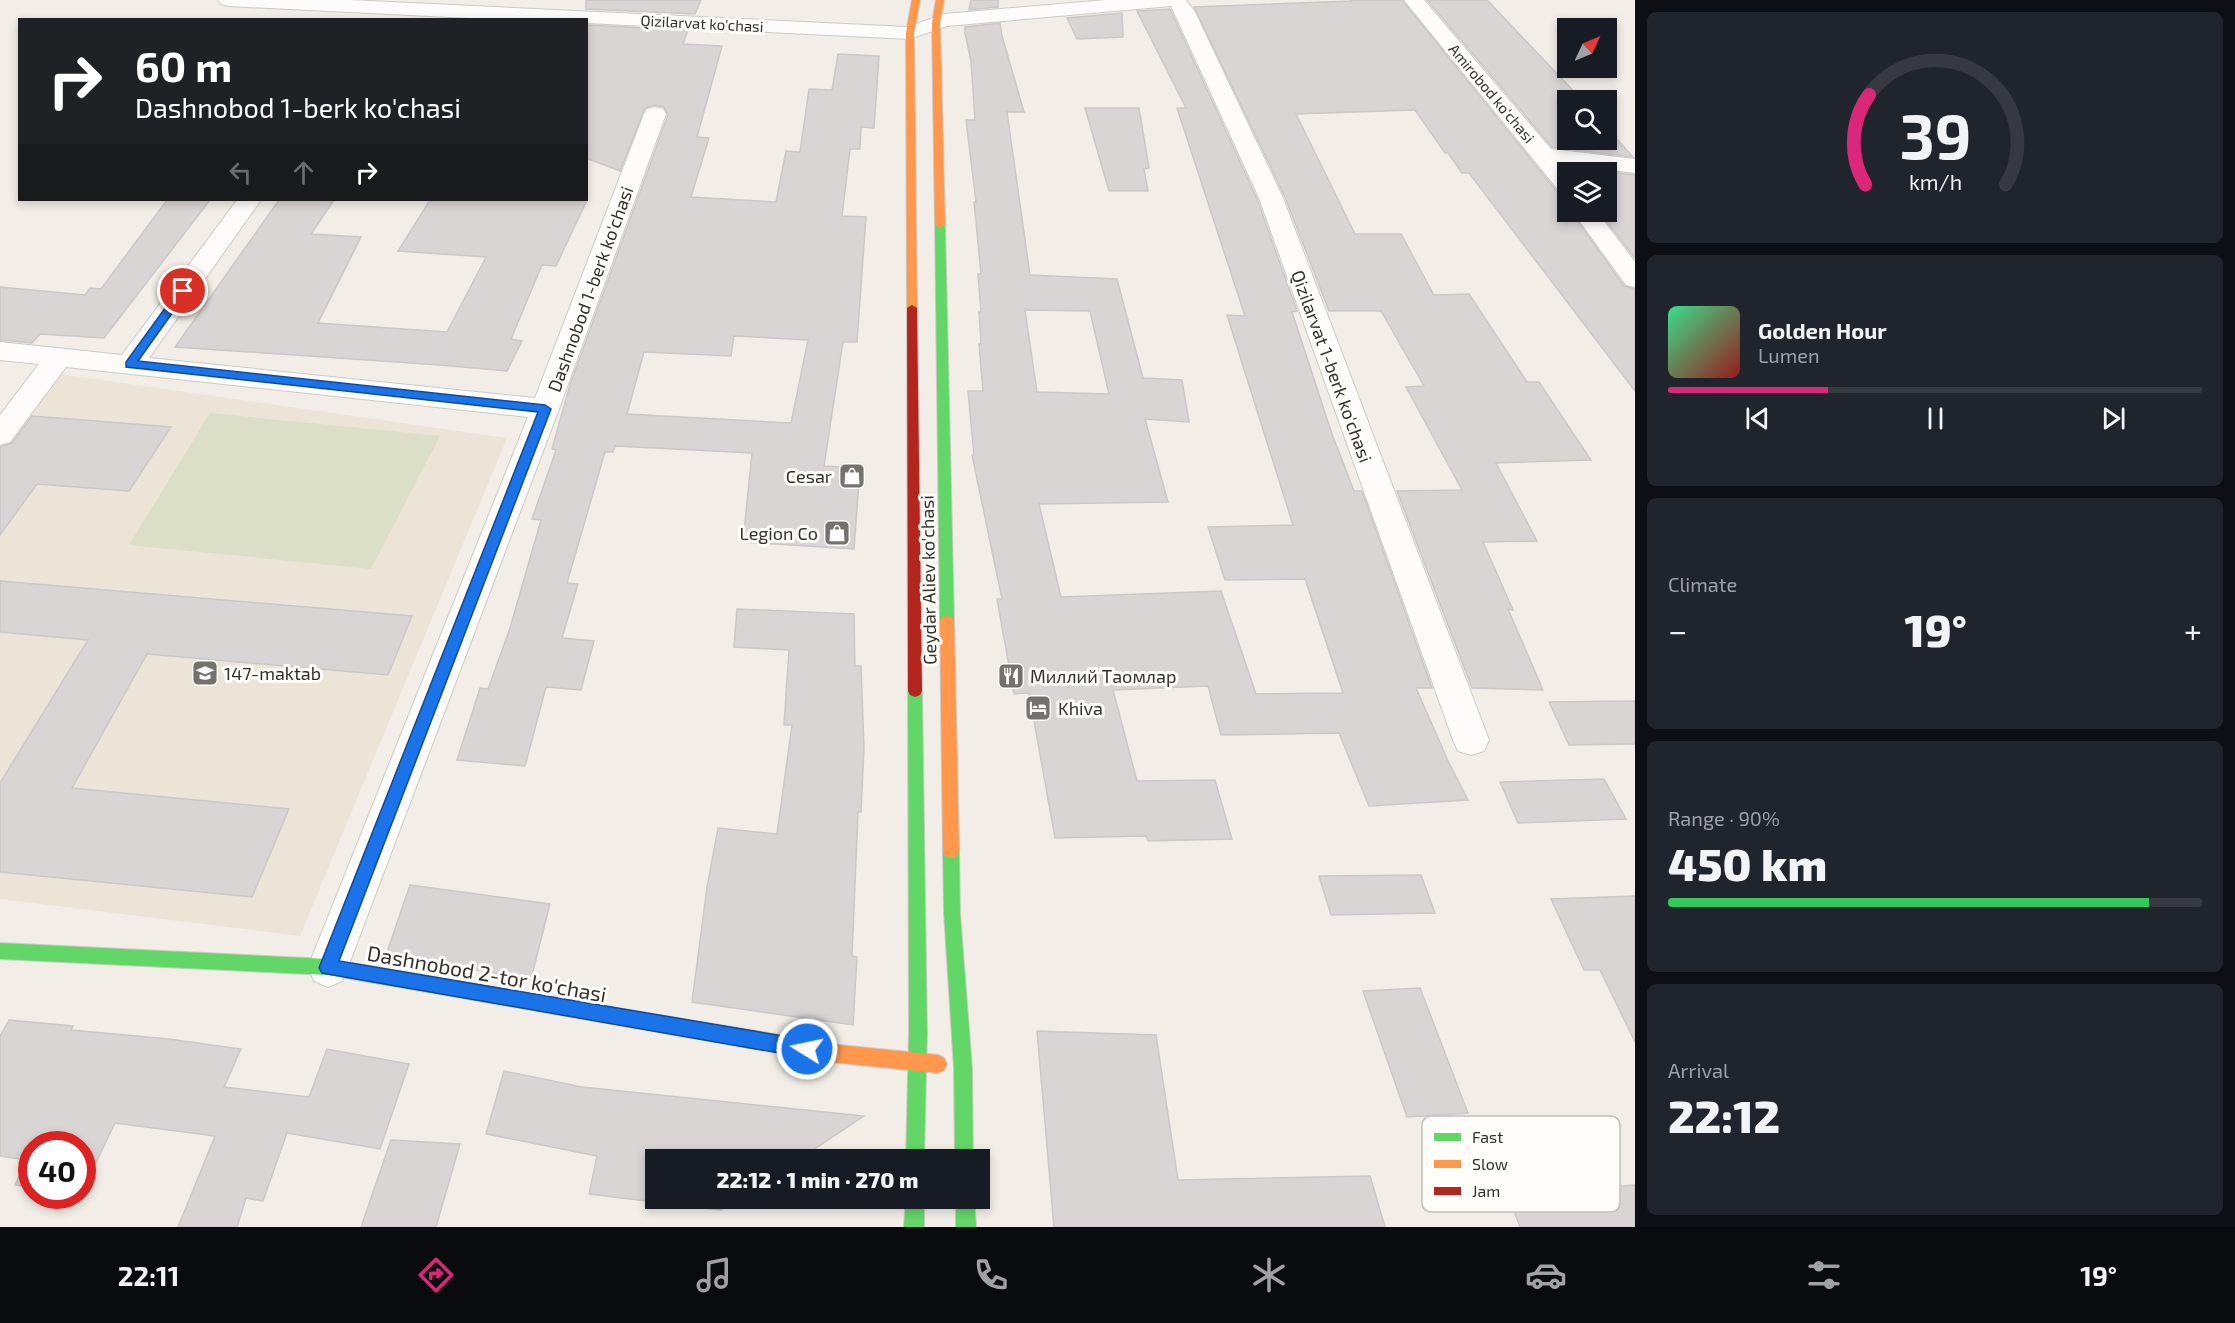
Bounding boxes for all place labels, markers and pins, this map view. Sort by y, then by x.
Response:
pin [157,265,208,316]
shop icon: Cesar [837,461,867,491]
place label: Cesar [786,465,832,487]
shop icon: Legion Co [822,518,852,548]
place label: Legion Co [739,522,818,544]
school or university icon: 147-maktab [190,658,220,688]
restaurant icon: Миллий Таомлар [996,661,1026,691]
place label: 147-maktab [224,662,321,684]
place label: Миллий Таомлар [1030,665,1176,687]
hotel icon: Khiva [1023,693,1053,723]
place label: Khiva [1058,697,1103,719]

